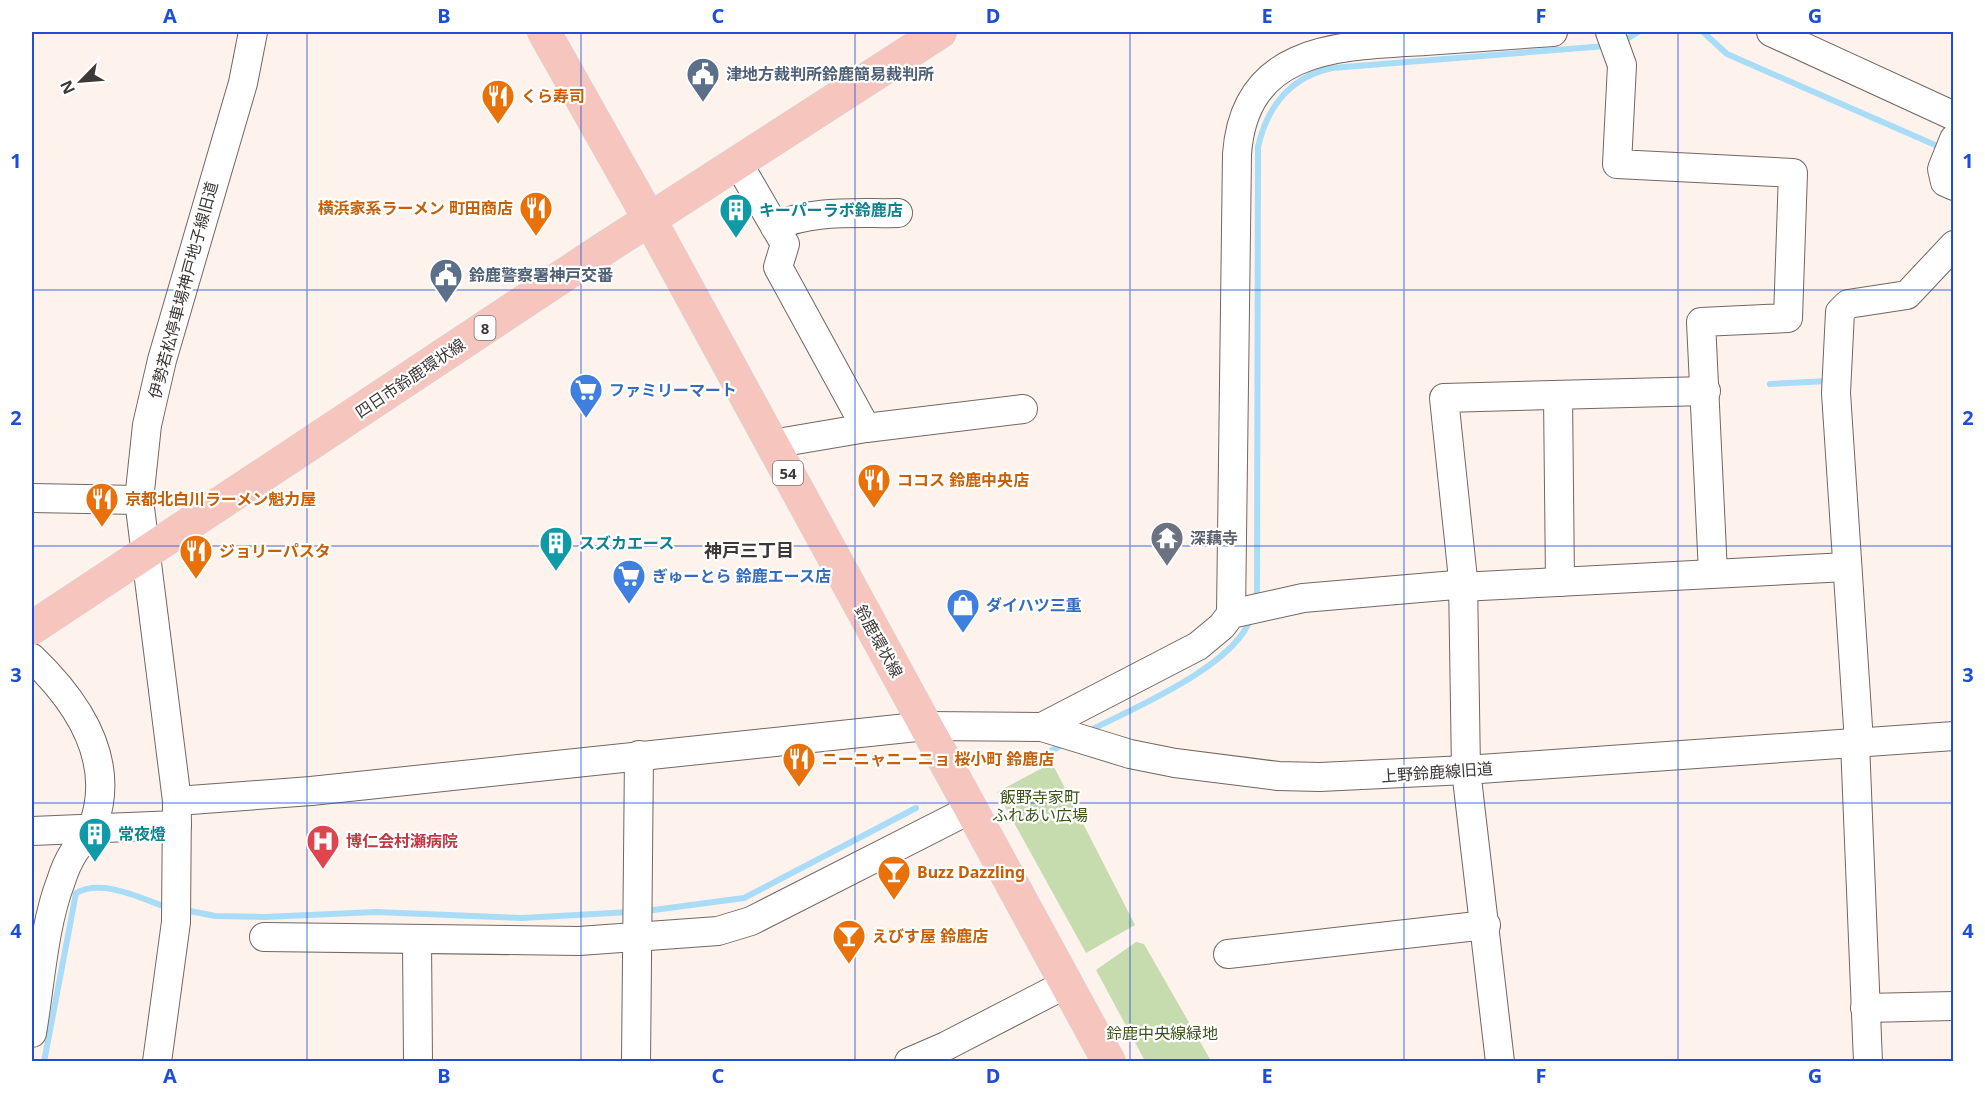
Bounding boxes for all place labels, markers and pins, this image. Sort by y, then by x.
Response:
public building icon: 津地方裁判所鈴鹿簡易裁判所 [685,56,721,103]
place label: 津地方裁判所鈴鹿簡易裁判所 [726,63,934,85]
restaurant icon: くら寿司 [480,78,516,125]
place label: くら寿司 [521,85,585,107]
restaurant icon: 横浜家系ラーメン 町田商店 [518,190,554,237]
building icon: キーパーラボ鈴鹿店 [718,192,754,239]
place label: 横浜家系ラーメン 町田商店 [317,197,513,219]
place label: キーパーラボ鈴鹿店 [759,199,903,221]
public building icon: 鈴鹿警察署神戸交番 [428,257,464,304]
place label: 鈴鹿警察署神戸交番 [469,264,613,286]
supermarket icon: ファミリーマート [568,372,604,419]
place label: ファミリーマート [609,379,737,401]
restaurant icon: ココス 鈴鹿中央店 [856,462,892,509]
place label: ココス 鈴鹿中央店 [897,469,1029,491]
restaurant icon: 京都北白川ラーメン魁力屋 [84,481,120,528]
place label: 京都北白川ラーメン魁力屋 [125,488,316,510]
temple icon: 深藕寺 [1149,520,1185,567]
building icon: スズカエース [538,525,574,572]
place label: 深藕寺 [1190,527,1238,549]
place label: スズカエース [579,532,674,554]
restaurant icon: ジョリーパスタ [178,533,214,580]
place label: ジョリーパスタ [219,540,331,562]
supermarket icon: ぎゅーとら 鈴鹿エース店 [611,558,647,605]
place label: ぎゅーとら 鈴鹿エース店 [652,565,831,587]
shop icon: ダイハツ三重 [945,587,981,634]
place label: ダイハツ三重 [986,594,1082,616]
restaurant icon: ニーニャニーニョ 桜小町 鈴鹿店 [781,741,817,788]
place label: ニーニャニーニョ 桜小町 鈴鹿店 [822,748,1054,770]
building icon: 常夜燈 [77,816,113,863]
place label: 常夜燈 [118,823,166,845]
hospital icon: 博仁会村瀬病院 [305,823,341,870]
place label: 博仁会村瀬病院 [346,830,458,852]
bar icon: Buzz Dazzling [876,854,912,901]
place label: Buzz Dazzling [917,861,1025,883]
bar icon: えびす屋 鈴鹿店 [831,918,867,965]
place label: えびす屋 鈴鹿店 [872,925,988,947]

